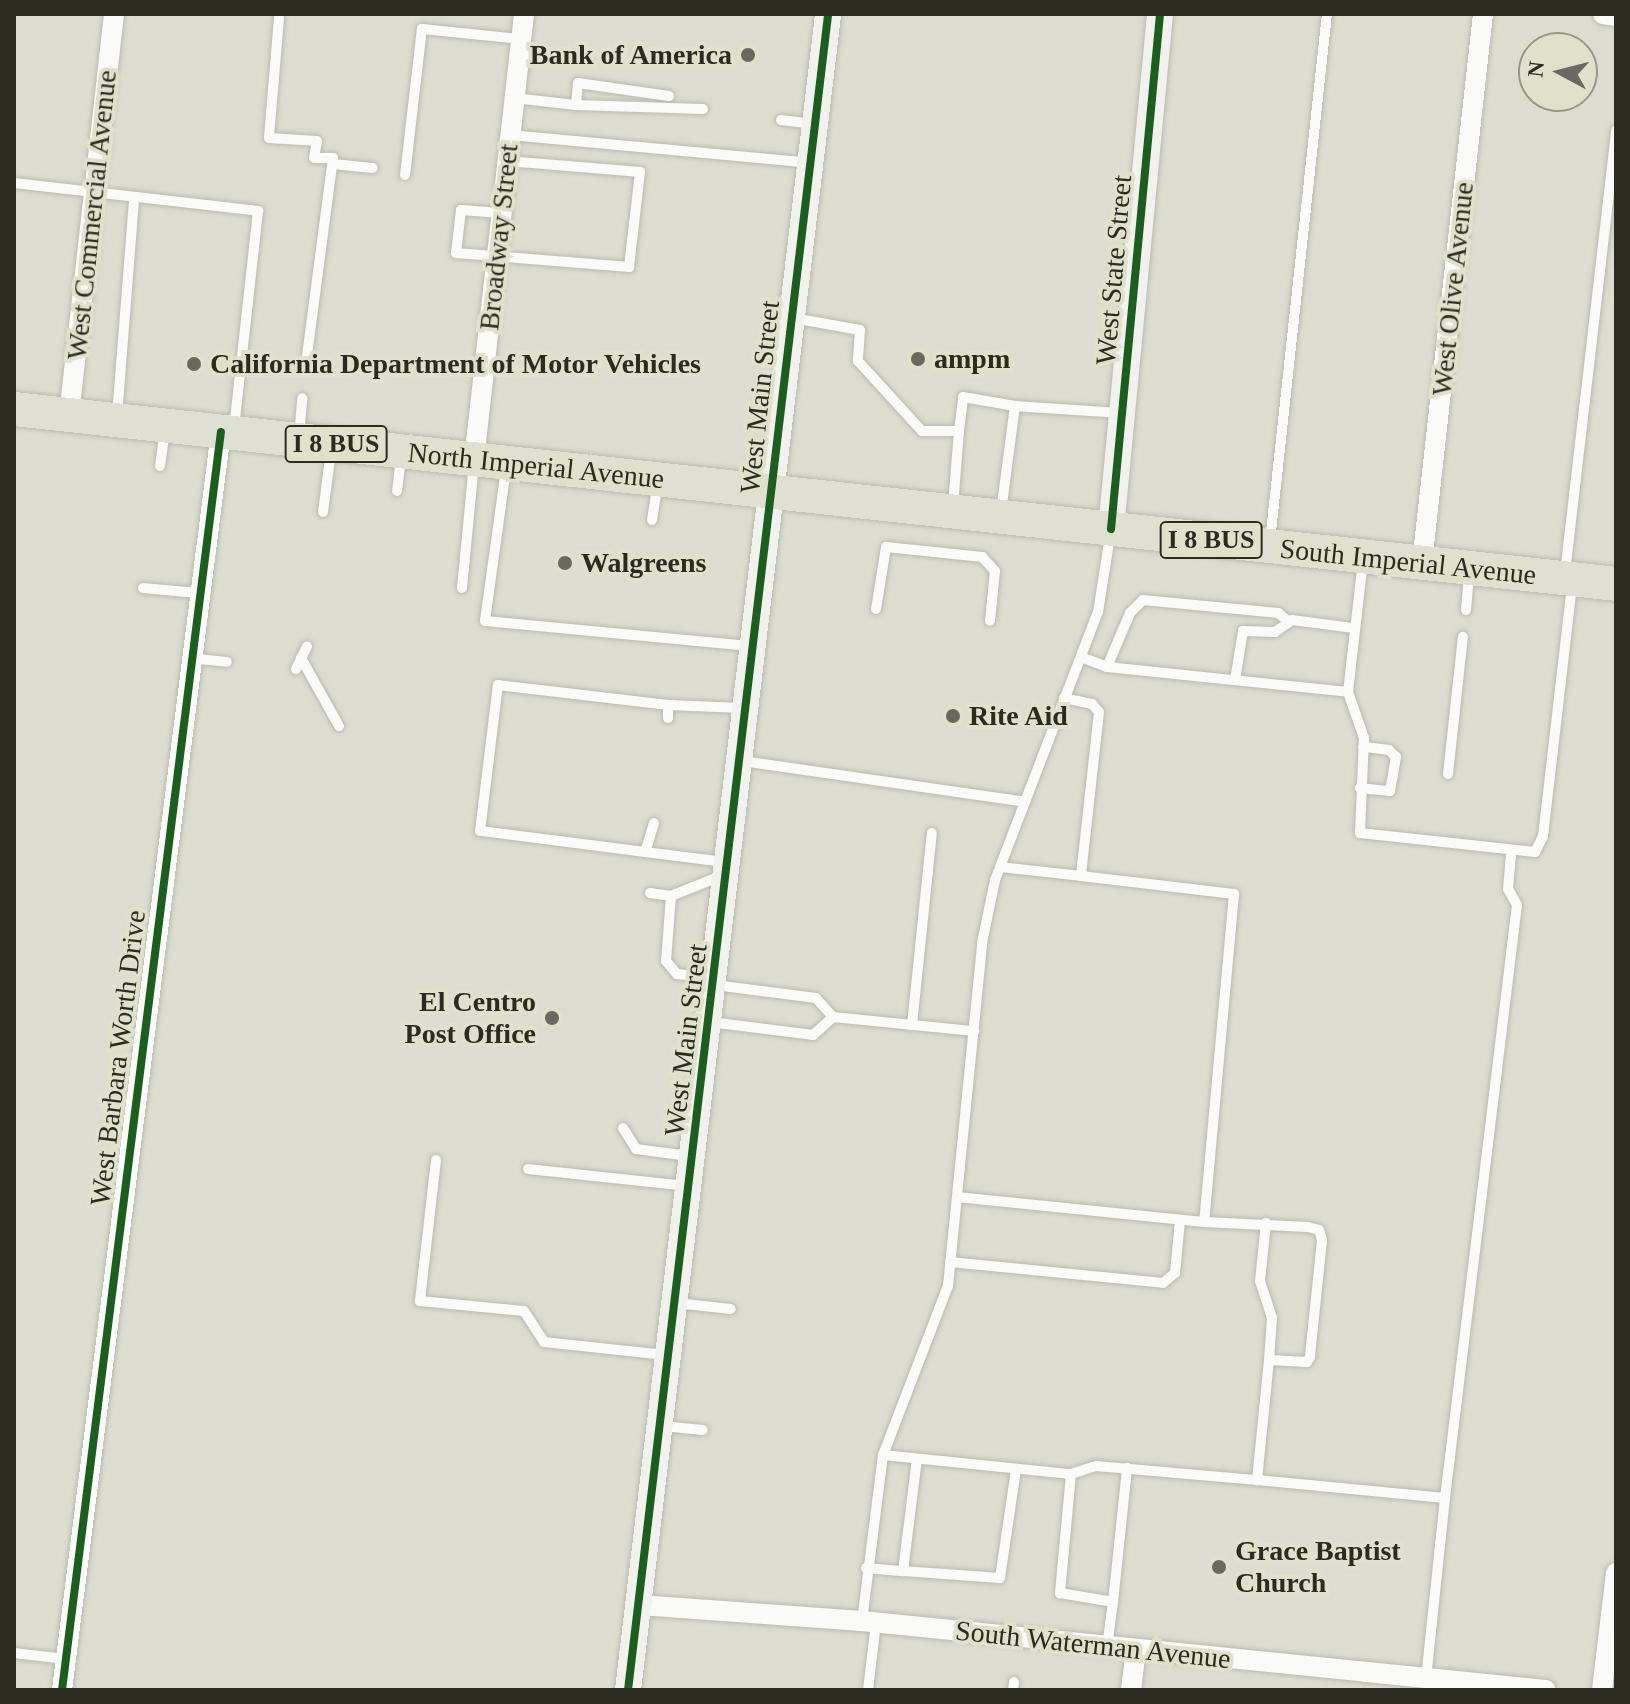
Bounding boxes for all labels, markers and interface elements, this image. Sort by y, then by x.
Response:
north arrow [1518,32,1598,112]
place label: Bank of America [528,38,732,72]
marker: Bank of America [739,46,757,64]
text: N [1522,60,1549,79]
street label: West Commercial Avenue [60,68,124,362]
street label: Broadway Street [472,142,526,332]
street label: West State Street [1089,174,1139,366]
street label: West Olive Avenue [1425,180,1481,398]
street label: West Main Street [733,299,787,495]
place label: ampm [934,342,1010,376]
place label: California Department of Motor Vehicles [210,347,702,381]
marker: ampm [909,350,927,368]
marker: California Department of Motor Vehicles [185,355,203,373]
road number: I 8 BUS [284,422,388,466]
street label: North Imperial Avenue [405,436,667,496]
road number: I 8 BUS [1159,518,1263,562]
street label: South Imperial Avenue [1277,532,1539,592]
place label: Walgreens [581,546,706,580]
marker: Walgreens [556,554,574,572]
place label: Rite Aid [969,699,1069,733]
marker: Rite Aid [944,707,962,725]
street label: West Barbara Worth Drive [83,908,153,1208]
street label: West Main Street [658,942,714,1138]
place label: El Centro Post Office [405,985,536,1051]
marker: El Centro Post Office [543,1009,561,1027]
place label: Grace Baptist Church [1235,1534,1401,1600]
marker: Grace Baptist Church [1210,1558,1228,1576]
street label: South Waterman Avenue [953,1614,1233,1676]

